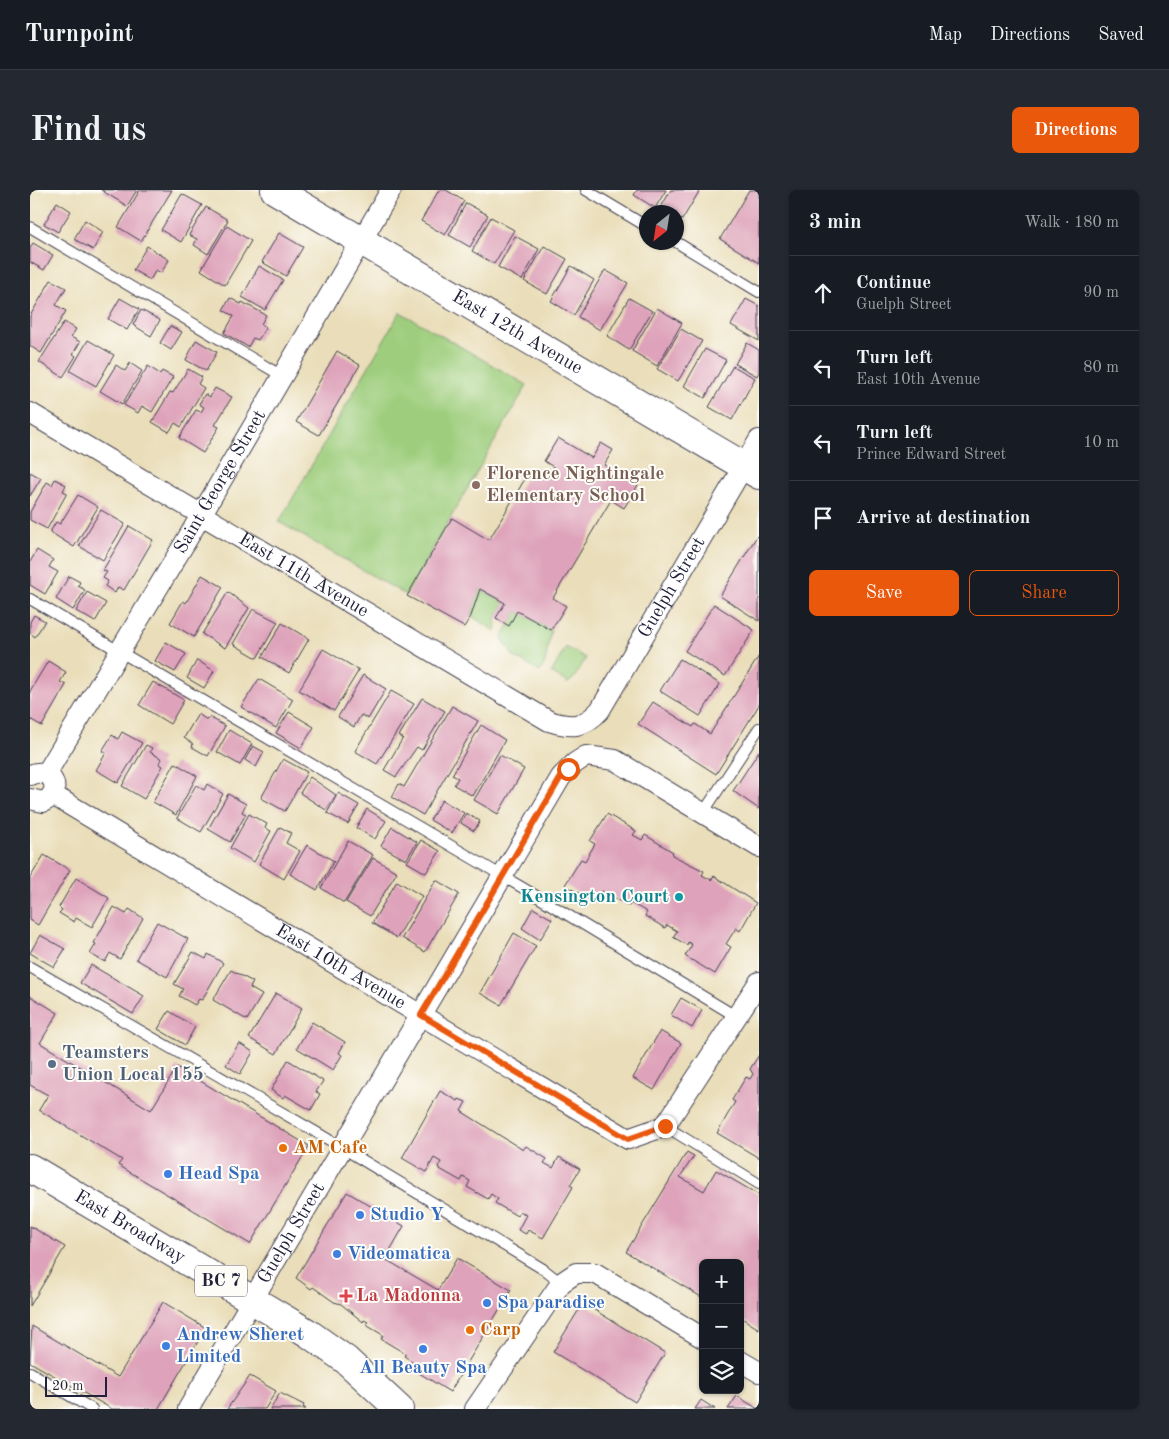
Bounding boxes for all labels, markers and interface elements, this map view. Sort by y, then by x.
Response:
text: Turnpoint [25,23,133,47]
text: Map [929,26,962,44]
text: Directions [990,26,1070,44]
text: Saved [1098,26,1144,44]
button: Directions [1012,107,1139,153]
text: Find us [30,113,146,148]
north arrow [639,205,684,250]
text: 3 min [809,212,862,233]
text: Walk · 180 m [1024,215,1119,231]
text: Continue [856,274,931,293]
icon: ahead [809,279,837,307]
text: 90 m [1083,285,1119,301]
street label: East 12th Avenue [449,287,586,378]
text: Guelph Street [856,297,952,313]
text: Turn left [856,349,933,368]
icon: left [809,354,837,382]
text: 80 m [1083,360,1119,376]
text: East 10th Avenue [856,372,980,388]
street label: Saint George Street [171,407,270,557]
text: Turn left [856,424,933,443]
icon: left [809,429,837,457]
text: 10 m [1083,435,1119,451]
text: Prince Edward Street [856,447,1006,463]
place label: Florence Nightingale Elementary School [486,465,665,506]
marker: Florence Nightingale Elementary School [470,479,482,491]
icon: arrive [809,504,837,532]
text: Arrive at destination [856,509,1030,528]
street label: East 11th Avenue [235,529,372,621]
street label: Guelph Street [635,534,709,641]
button: Save [809,570,959,616]
button: Share [969,570,1119,616]
route start [557,758,580,781]
place label: Kensington Court [520,888,669,907]
marker: Kensington Court [673,891,685,903]
street label: East 10th Avenue [272,921,409,1013]
place label: Teamsters Union Local 155 [62,1044,204,1085]
marker: Teamsters Union Local 155 [46,1058,58,1070]
route end [654,1115,677,1138]
place label: AM Cafe [293,1139,367,1158]
marker: AM Cafe [277,1142,289,1154]
place label: Head Spa [178,1165,260,1184]
marker: Head Spa [162,1168,174,1180]
street label: Guelph Street [255,1180,329,1287]
street label: East Broadway [71,1187,189,1267]
place label: Studio Y [370,1206,444,1225]
marker: Studio Y [354,1209,366,1221]
place label: Videomatica [347,1245,451,1264]
marker: Videomatica [331,1248,343,1260]
map controls [699,1259,744,1394]
button: + [699,1259,744,1304]
road number: BC 7 [195,1266,247,1296]
place label: La Madonna [356,1287,461,1306]
marker: La Madonna [340,1290,352,1302]
place label: Spa paradise [497,1294,605,1313]
marker: Spa paradise [481,1297,493,1309]
button: − [699,1304,744,1349]
place label: Carp [480,1321,521,1340]
marker: Carp [464,1324,476,1336]
place label: Andrew Sheret Limited [176,1326,304,1367]
marker: Andrew Sheret Limited [160,1340,172,1352]
marker: All Beauty Spa [417,1343,429,1355]
button: layers [699,1349,744,1394]
place label: All Beauty Spa [359,1359,487,1378]
scale bar [45,1374,108,1397]
text: 20 m [52,1379,83,1393]

